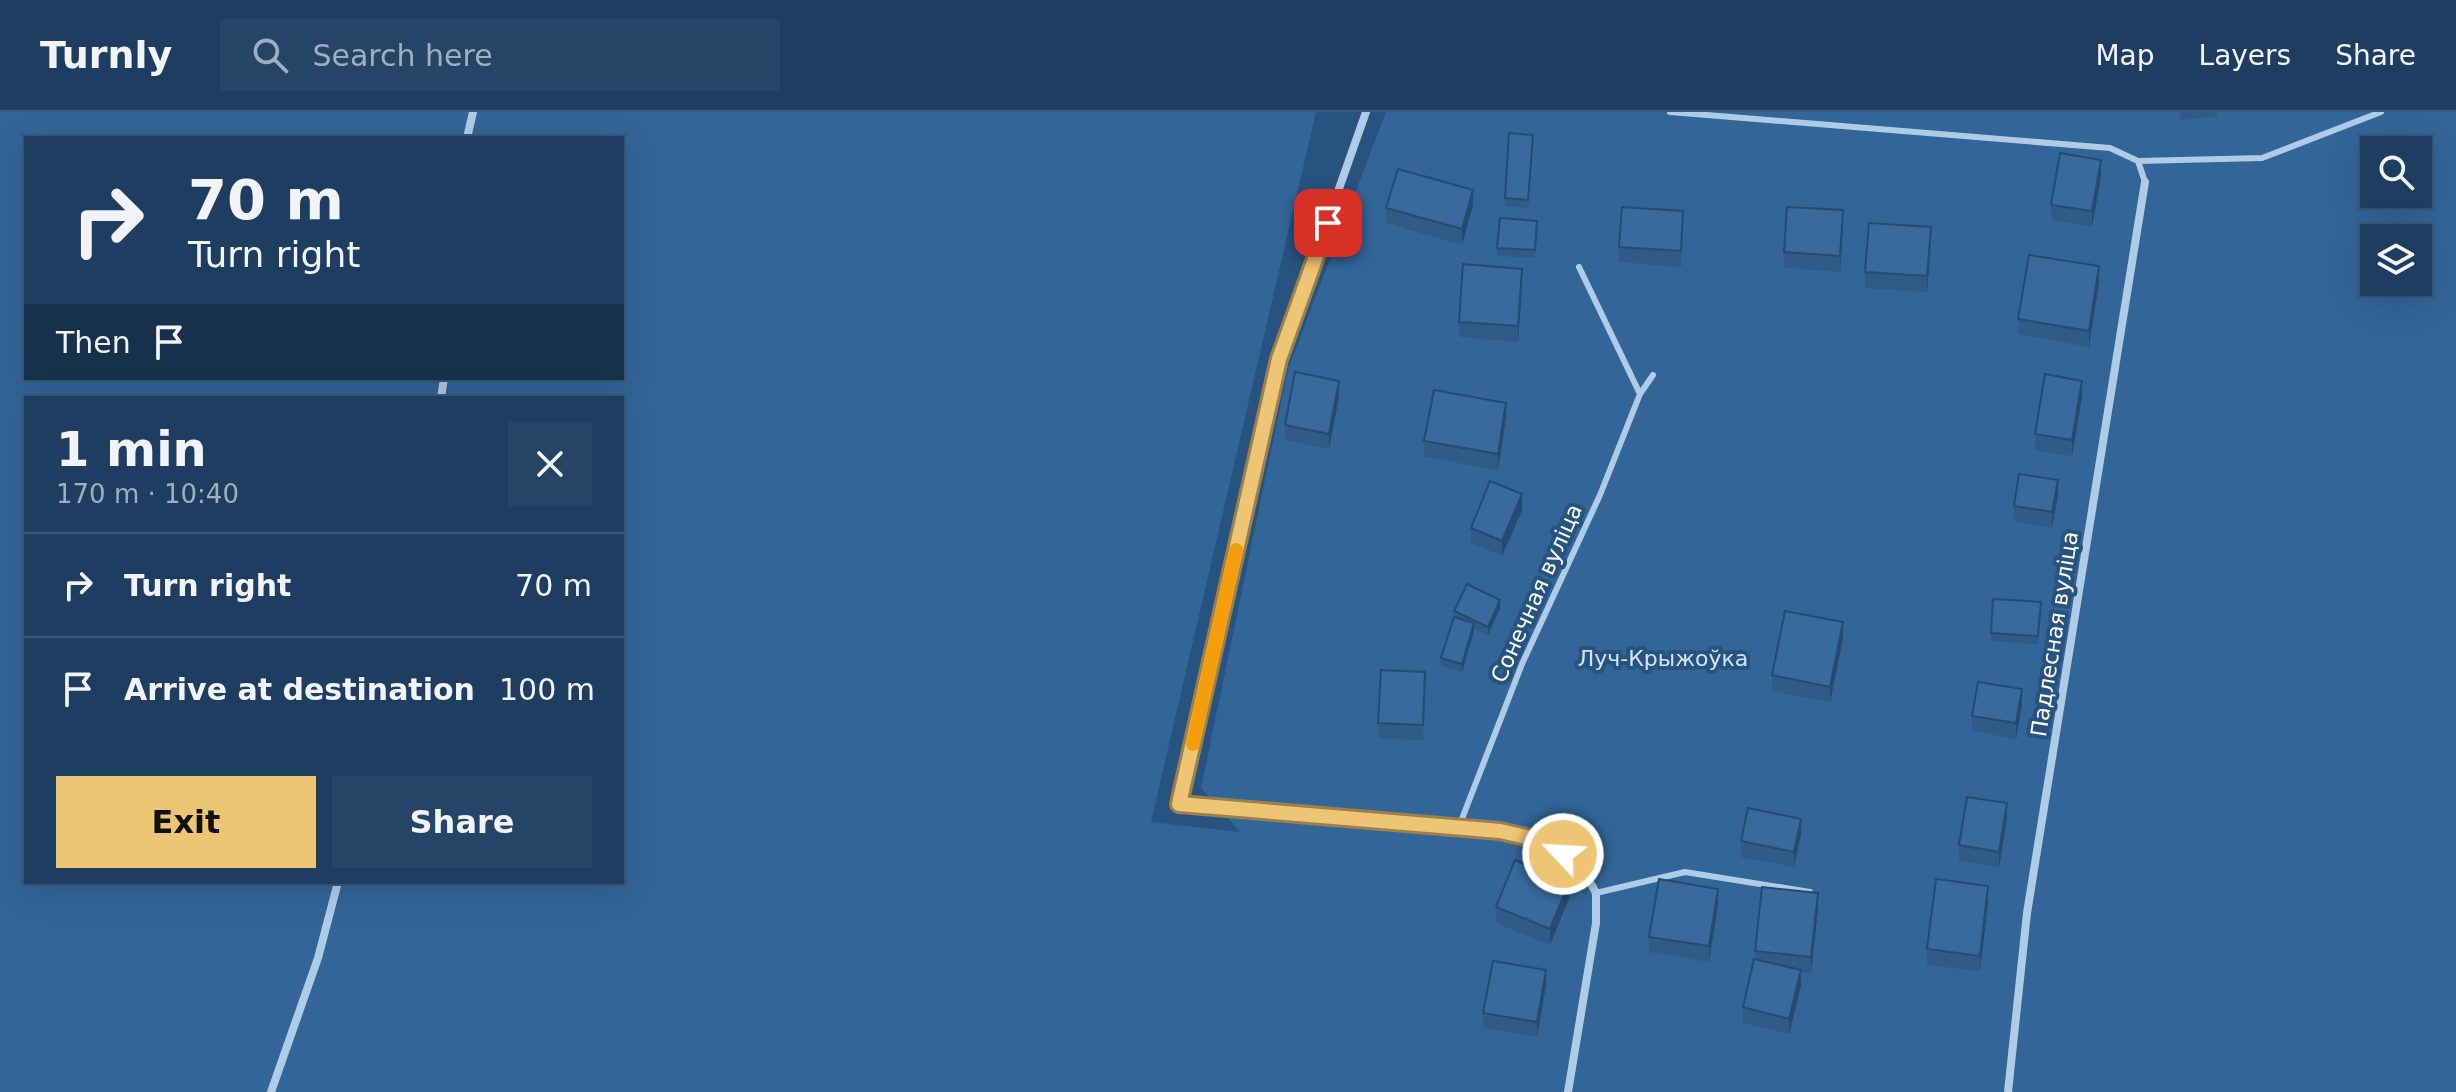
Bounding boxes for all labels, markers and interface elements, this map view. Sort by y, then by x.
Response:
search box [220,19,780,91]
text: Turnly [40,33,172,77]
icon: search [248,33,292,77]
text: Search here [312,38,493,73]
text: Map [2095,39,2155,72]
text: Layers [2199,39,2291,72]
text: Share [2335,39,2416,72]
map controls [2360,136,2432,296]
button: search [2360,136,2432,208]
text: 70 m [188,167,344,232]
icon: right [56,168,160,272]
pin [1294,189,1362,257]
icon: arrive [1306,201,1350,245]
button: layers [2360,224,2432,296]
text: Turn right [188,234,360,275]
icon: arrive [147,320,191,364]
text: Then [56,325,131,360]
text: 1 min [56,421,207,477]
button: close [508,422,592,506]
text: 170 m · 10:40 [56,479,239,509]
street label: Сонечная вуліца [1486,500,1587,686]
street label: Падлесная вуліца [2026,530,2083,739]
icon: right [56,563,100,607]
text: Turn right [124,568,291,603]
text: 70 m [515,568,592,603]
park label: Луч-Крыжоўка [1578,646,1748,671]
icon: arrive [56,667,100,711]
text: Arrive at destination [124,672,475,707]
text: 100 m [499,672,595,707]
button: Exit [56,776,316,868]
button: Share [332,776,592,868]
position arrow [1521,812,1605,896]

